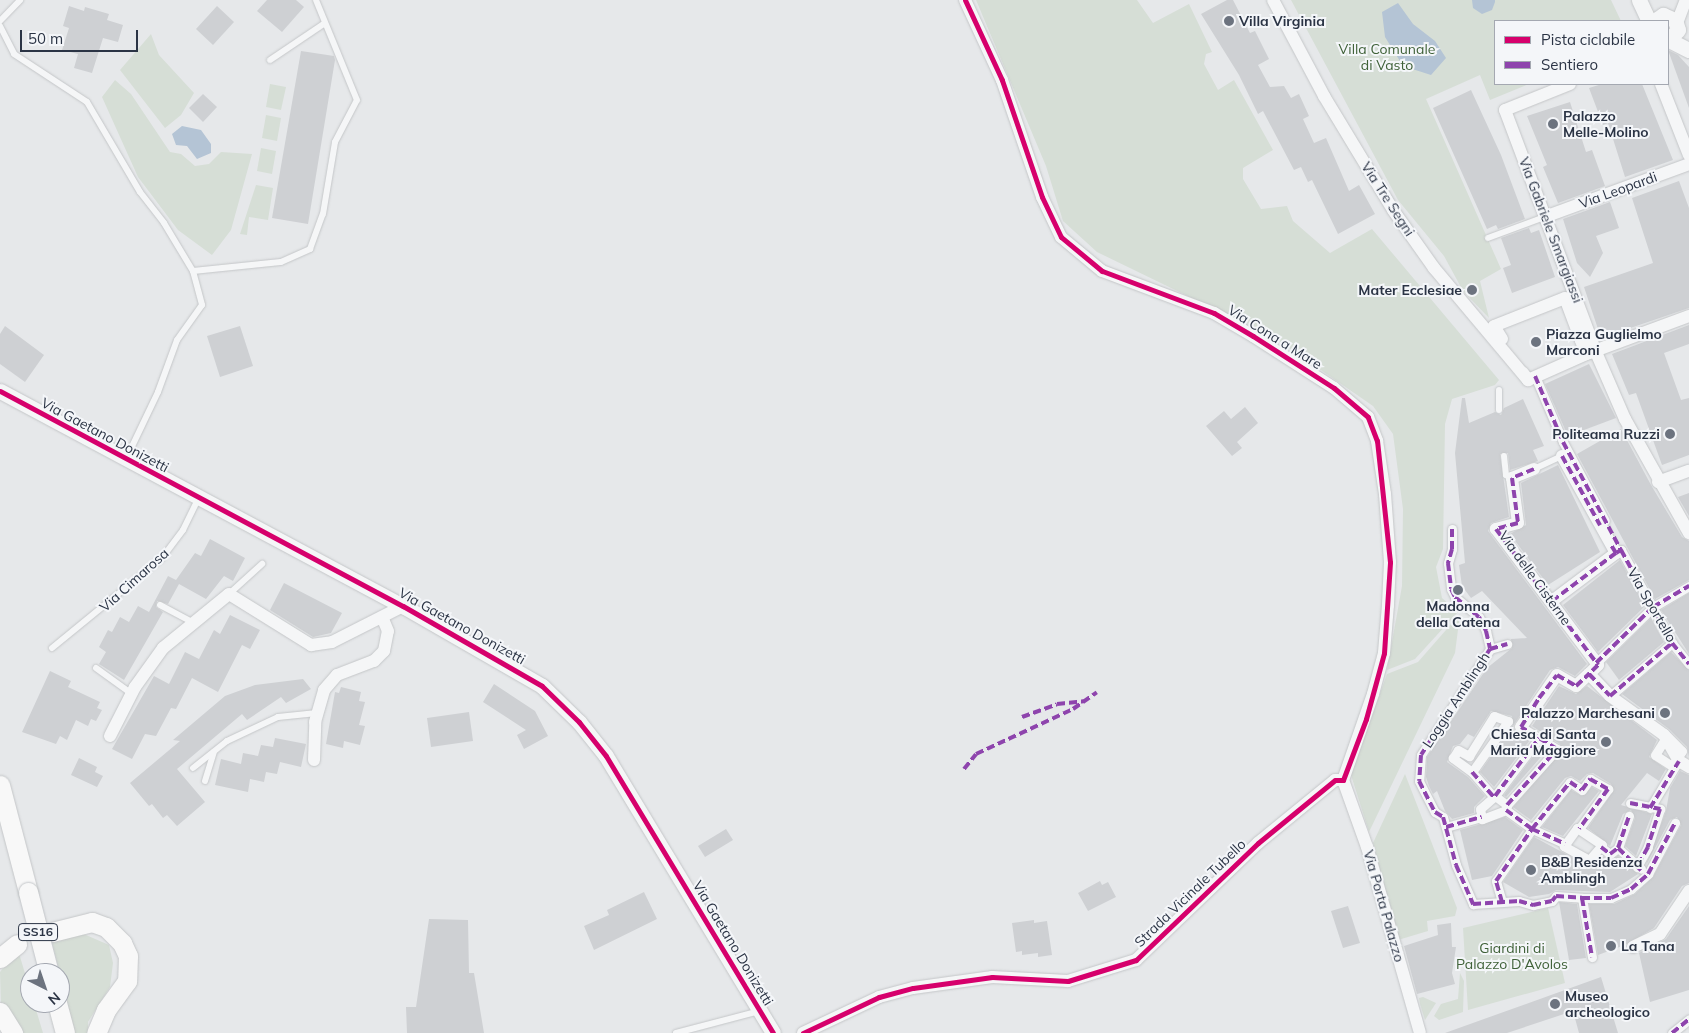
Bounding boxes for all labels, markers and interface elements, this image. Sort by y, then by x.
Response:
place label: Villa Virginia [1239,13,1325,29]
marker: Villa Virginia [1223,15,1235,27]
scale bar [22,20,140,52]
legend [1494,20,1669,85]
text: 50 m [28,29,63,48]
text: Pista ciclabile [1541,30,1635,49]
park label: Villa Comunale di Vasto [1339,41,1435,74]
text: Sentiero [1541,55,1598,74]
place label: Palazzo Melle-Molino [1563,108,1649,140]
marker: Palazzo Melle-Molino [1547,118,1559,130]
street label: Via Gabriele Smargiassi [1515,155,1587,305]
street label: Via Tre Segni [1358,159,1418,239]
street label: Via Leopardi [1577,168,1659,212]
place label: Mater Ecclesiae [1358,282,1462,298]
marker: Mater Ecclesiae [1466,284,1478,296]
street label: Via Cona a Mare [1225,301,1325,373]
place label: Piazza Guglielmo Marconi [1546,326,1662,358]
marker: Piazza Guglielmo Marconi [1530,336,1542,348]
street label: Via Gaetano Donizetti [38,394,172,476]
place label: Politeama Ruzzi [1552,426,1660,442]
marker: Politeama Ruzzi [1664,428,1676,440]
street label: Via delle Cisterne [1495,528,1575,628]
street label: Via Cimarosa [96,545,172,615]
street label: Via Sportello [1624,565,1680,645]
street label: Via Gaetano Donizetti [396,584,528,668]
marker: Madonna della Catena [1452,584,1464,596]
place label: Madonna della Catena [1416,598,1500,630]
street label: Loggia Amblingh [1419,649,1493,751]
place label: Palazzo Marchesani [1521,705,1655,721]
marker: Palazzo Marchesani [1659,707,1671,719]
place label: Chiesa di Santa Maria Maggiore [1490,726,1596,759]
marker: Chiesa di Santa Maria Maggiore [1600,736,1612,748]
street label: Strada Vicinale Tubello [1131,835,1249,951]
street label: Via Porta Palazzo [1360,848,1408,964]
place label: B&B Residenza Amblingh [1541,854,1643,886]
marker: B&B Residenza Amblingh [1525,864,1537,876]
street label: Via Gaetano Donizetti [689,878,777,1008]
road number: SS16 [18,922,58,942]
place label: La Tana [1621,938,1675,954]
park label: Giardini di Palazzo D'Avolos [1456,940,1568,972]
marker: La Tana [1605,940,1617,952]
north arrow [20,963,70,1013]
text: N [44,988,64,1009]
place label: Museo archeologico [1565,988,1650,1020]
marker: Museo archeologico [1549,998,1561,1010]

